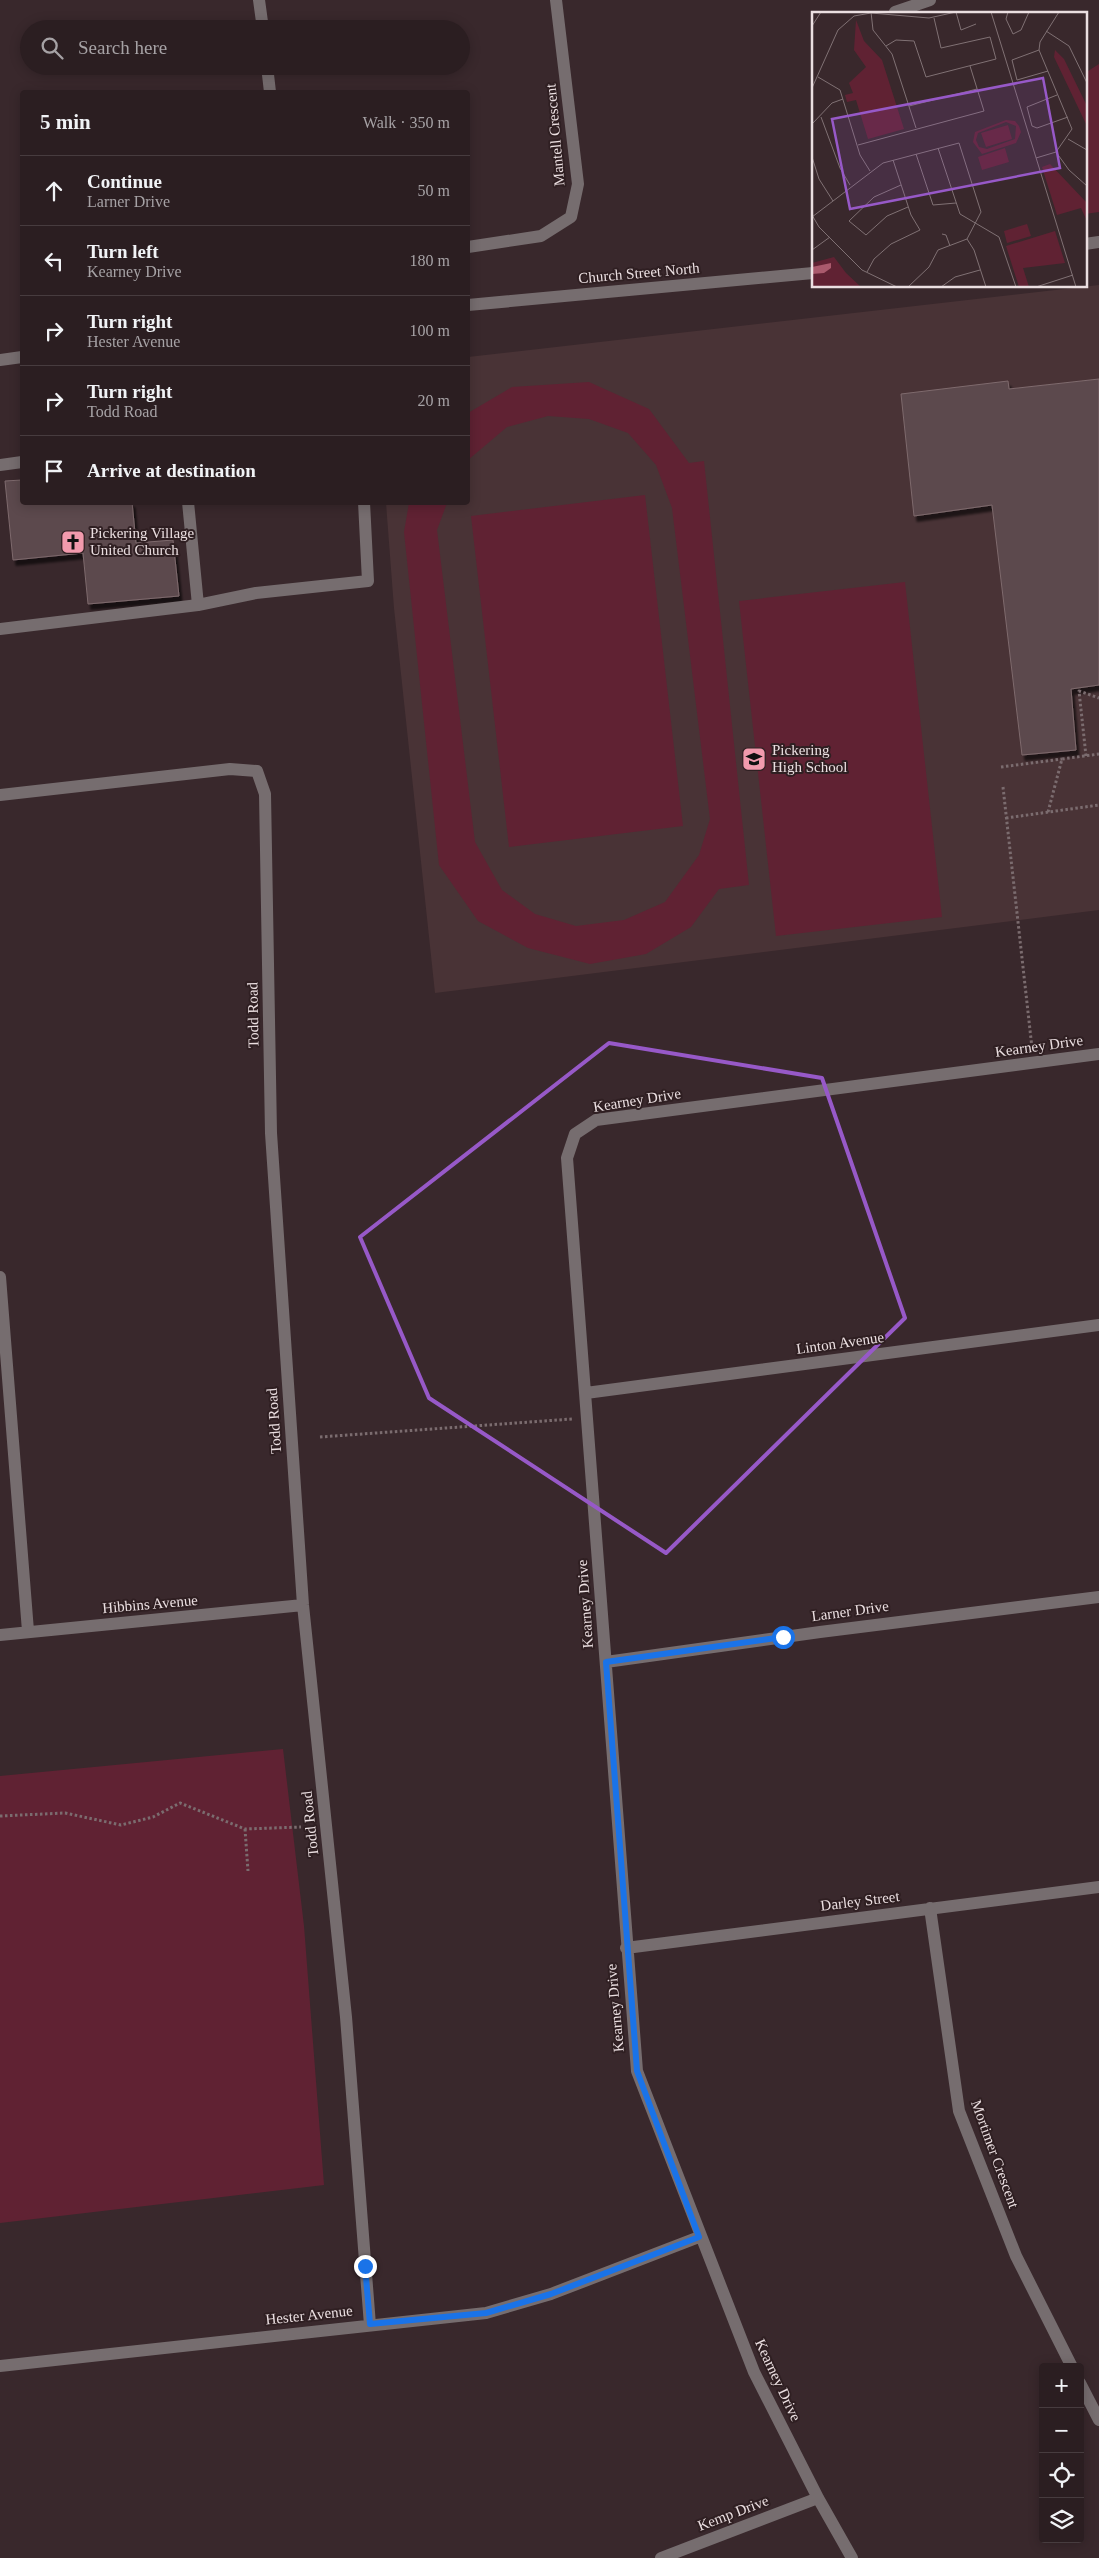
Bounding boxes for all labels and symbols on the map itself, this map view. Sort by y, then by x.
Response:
inset map [812,12,1086,288]
street label: Mantell Crescent [542,82,567,187]
street label: Church Street North [578,260,701,286]
place label: Pickering Village United Church [90,525,195,558]
church icon: Pickering Village United Church [60,529,86,555]
place label: Pickering High School [772,742,847,775]
school or university icon: Pickering High School [741,746,767,772]
street label: Todd Road [244,981,262,1048]
street label: Kearney Drive [994,1032,1084,1060]
street label: Kearney Drive [592,1085,682,1115]
street label: Linton Avenue [795,1329,885,1357]
street label: Todd Road [264,1387,284,1454]
street label: Kearney Drive [574,1559,596,1649]
street label: Hibbins Avenue [102,1592,199,1616]
street label: Larner Drive [810,1598,890,1624]
route start [772,1626,795,1649]
street label: Todd Road [299,1790,321,1858]
street label: Darley Street [820,1888,901,1914]
street label: Kearney Drive [603,1963,627,2053]
street label: Mortimer Crescent [968,2098,1022,2211]
route end [354,2255,377,2278]
street label: Hester Avenue [265,2302,354,2328]
street label: Kearney Drive [752,2336,804,2424]
street label: Kemp Drive [695,2492,771,2534]

